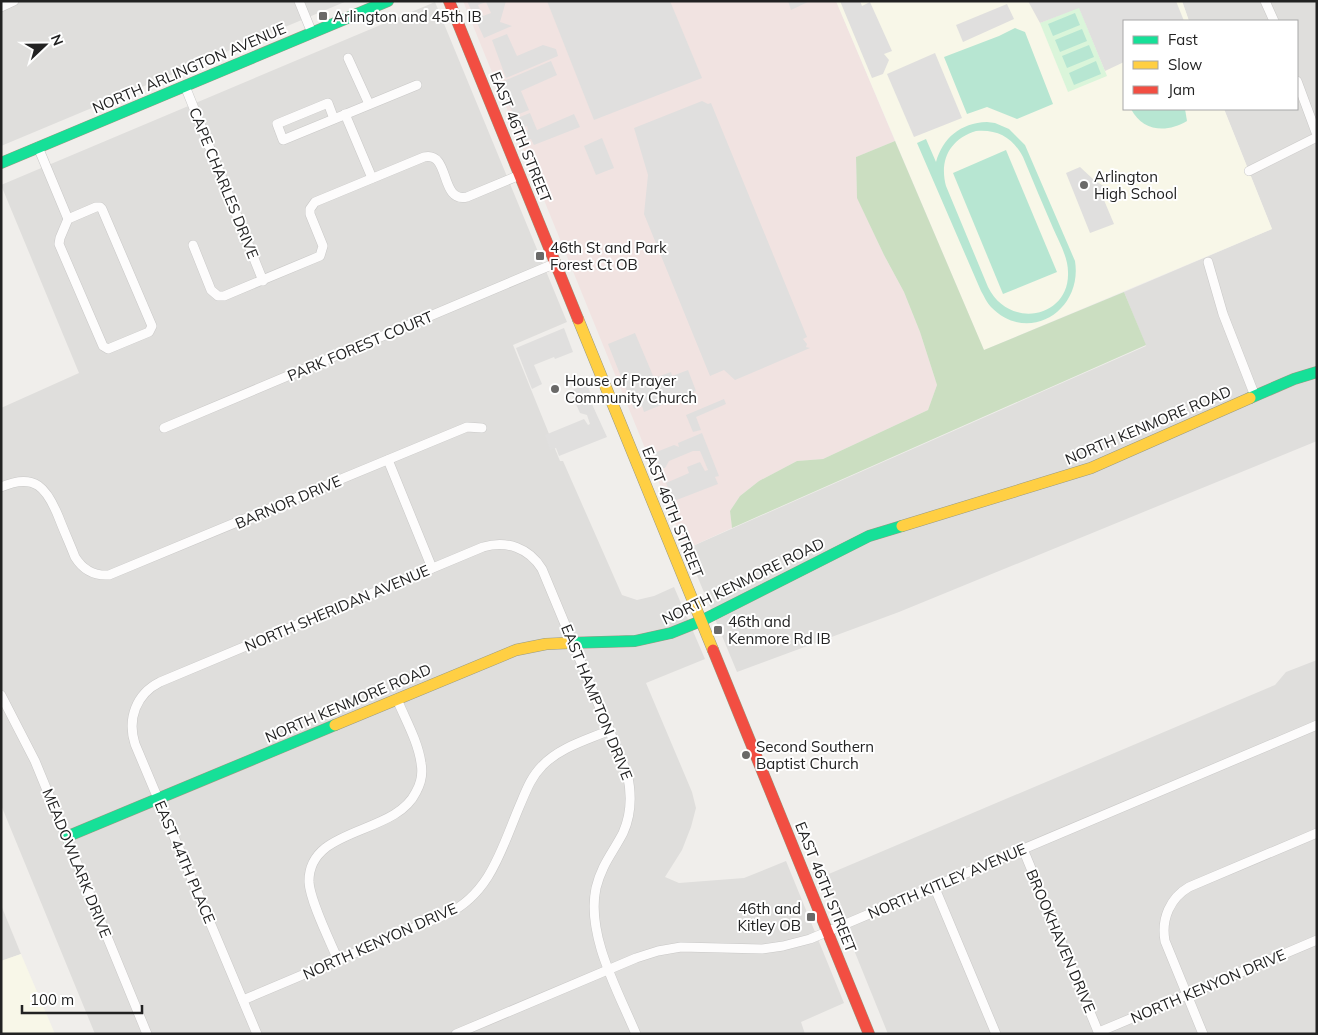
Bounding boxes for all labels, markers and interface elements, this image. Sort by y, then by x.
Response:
place label: Arlington and 45th IB [333,7,482,26]
marker: Arlington and 45th IB [317,10,329,22]
street label: NORTH ARLINGTON AVENUE [89,18,289,117]
north arrow [20,20,70,70]
legend [1123,20,1298,110]
text: Fast [1168,30,1198,49]
text: N [47,32,67,48]
text: Slow [1168,55,1202,74]
street label: EAST 46TH STREET [486,69,556,205]
text: Jam [1168,80,1195,99]
street label: CAPE CHARLES DRIVE [185,105,263,262]
place label: Arlington High School [1094,167,1177,203]
marker: Arlington High School [1078,179,1090,191]
place label: 46th St and Park Forest Ct OB [550,238,667,274]
marker: 46th St and Park Forest Ct OB [534,250,546,262]
street label: PARK FOREST COURT [284,307,436,385]
place label: House of Prayer Community Church [565,371,697,407]
street label: NORTH KENMORE ROAD [1062,381,1234,469]
marker: House of Prayer Community Church [549,383,561,395]
street label: EAST 46TH STREET [638,444,708,580]
street label: BARNOR DRIVE [232,471,344,533]
street label: NORTH KENMORE ROAD [659,533,827,629]
street label: NORTH SHERIDAN AVENUE [242,560,432,656]
place label: 46th and Kenmore Rd IB [728,612,831,648]
street label: EAST HAMPTON DRIVE [557,621,637,783]
marker: 46th and Kenmore Rd IB [712,624,724,636]
street label: NORTH KENMORE ROAD [262,659,434,747]
place label: Second Southern Baptist Church [756,737,874,773]
marker: Second Southern Baptist Church [740,749,752,761]
street label: MEADOWLARK DRIVE [38,786,116,941]
street label: EAST 44TH PLACE [151,798,220,926]
street label: EAST 46TH STREET [791,819,861,955]
street label: NORTH KITLEY AVENUE [865,839,1029,923]
street label: BROOKHAVEN DRIVE [1022,866,1100,1016]
street label: NORTH KENYON DRIVE [300,898,460,984]
place label: 46th and Kitley OB [737,899,801,935]
marker: 46th and Kitley OB [805,911,817,923]
street label: NORTH KENYON DRIVE [1128,945,1289,1027]
scale bar [22,982,142,1014]
text: 100 m [30,990,74,1009]

